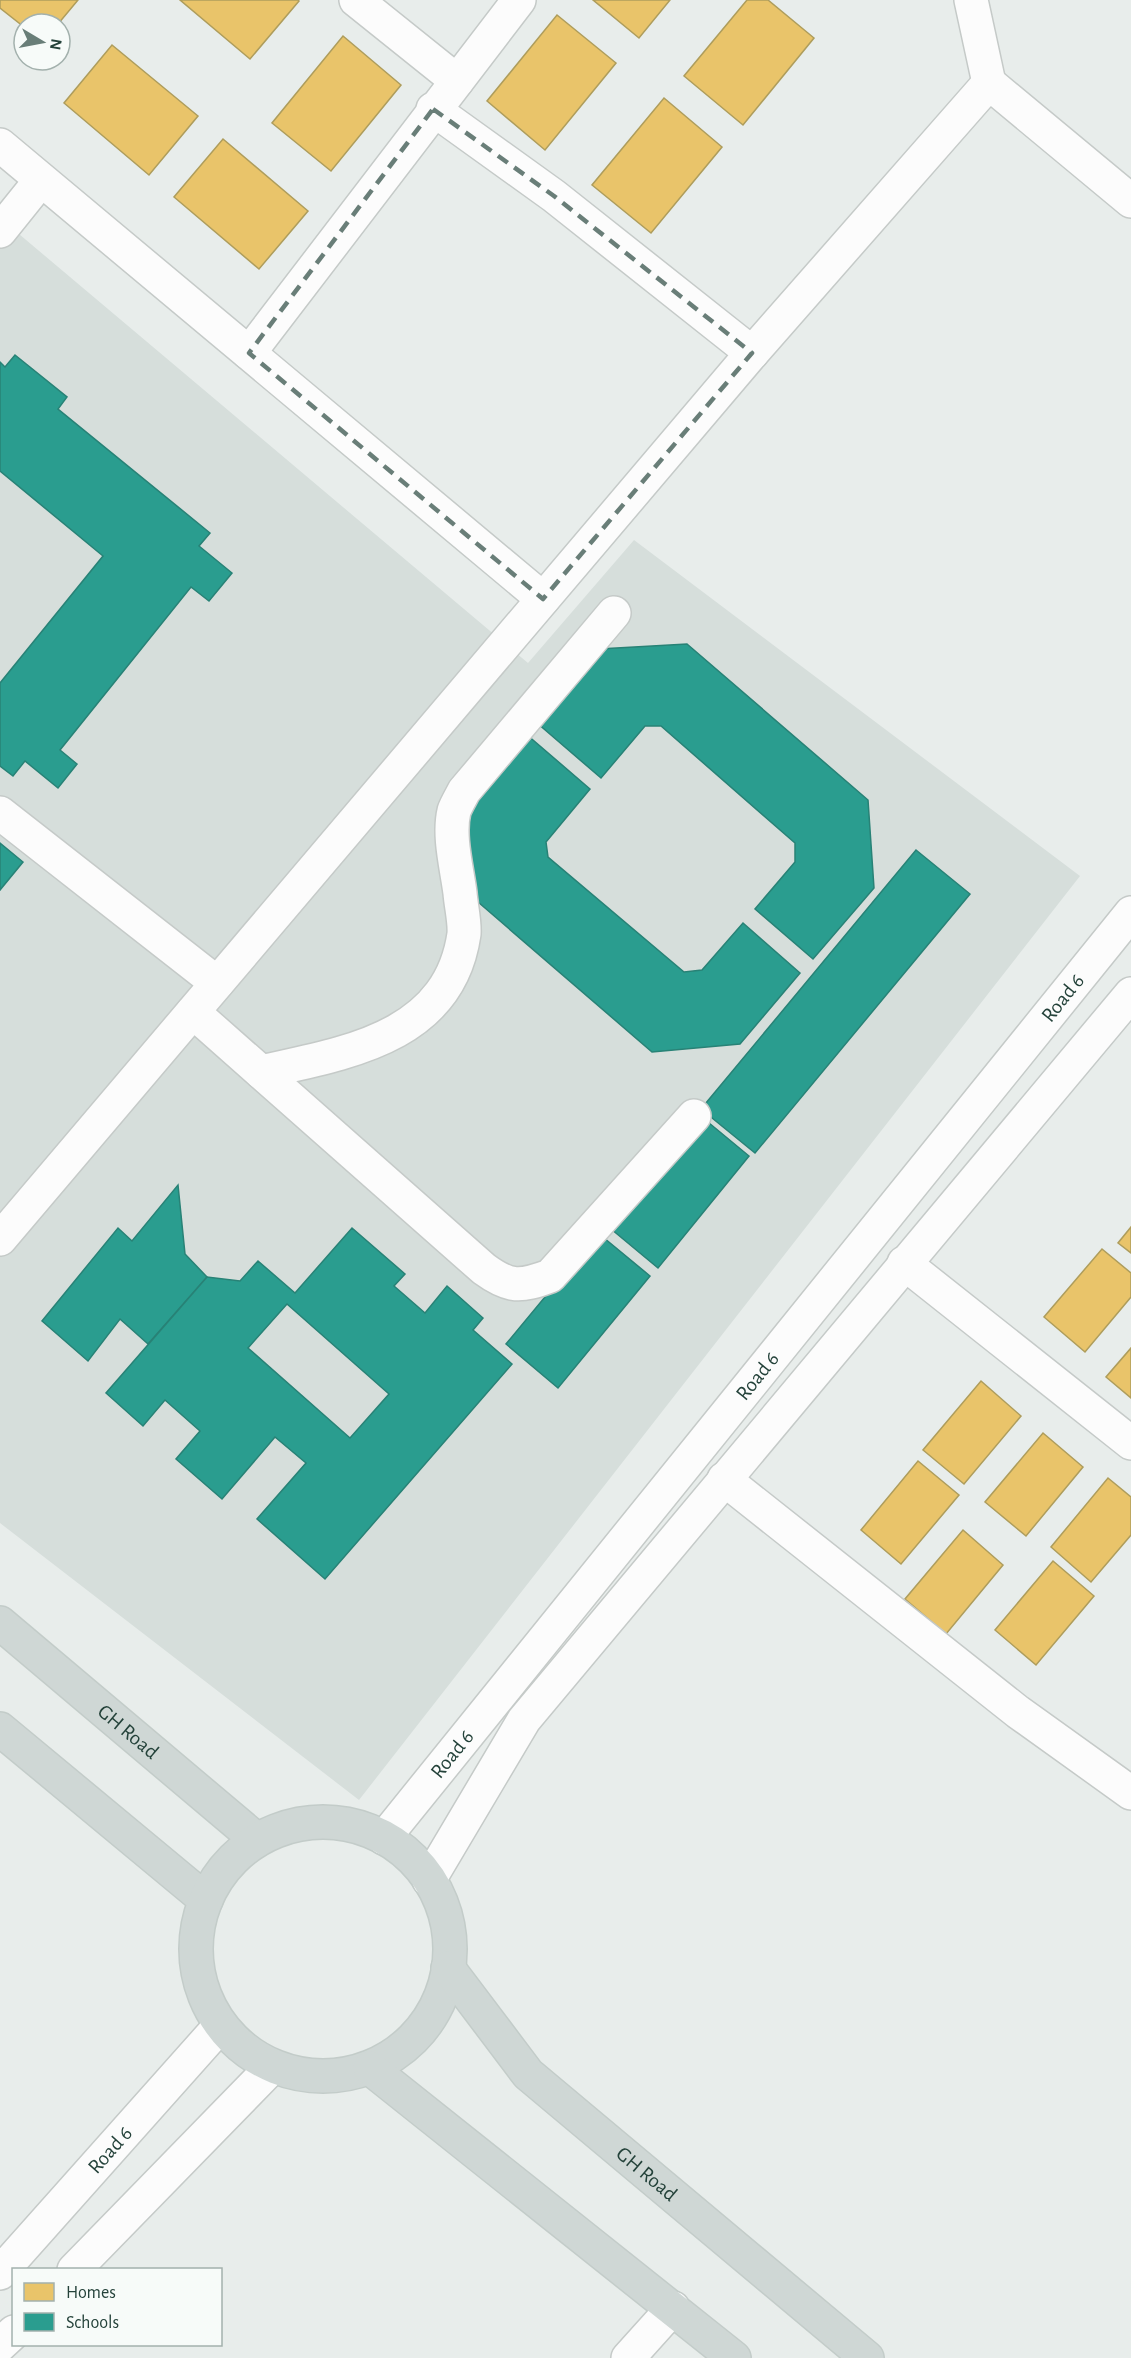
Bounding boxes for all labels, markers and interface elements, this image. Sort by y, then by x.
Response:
north arrow [12,12,72,72]
text: N [47,38,65,51]
street label: Road 6 [1037,970,1088,1026]
street label: Road 6 [732,1348,783,1404]
street label: GH Road [94,1700,163,1763]
street label: Road 6 [426,1726,477,1782]
street label: Road 6 [84,2122,136,2177]
street label: GH Road [613,2142,681,2205]
legend [12,2268,222,2346]
text: Homes [66,2284,116,2302]
text: Schools [66,2314,119,2332]

